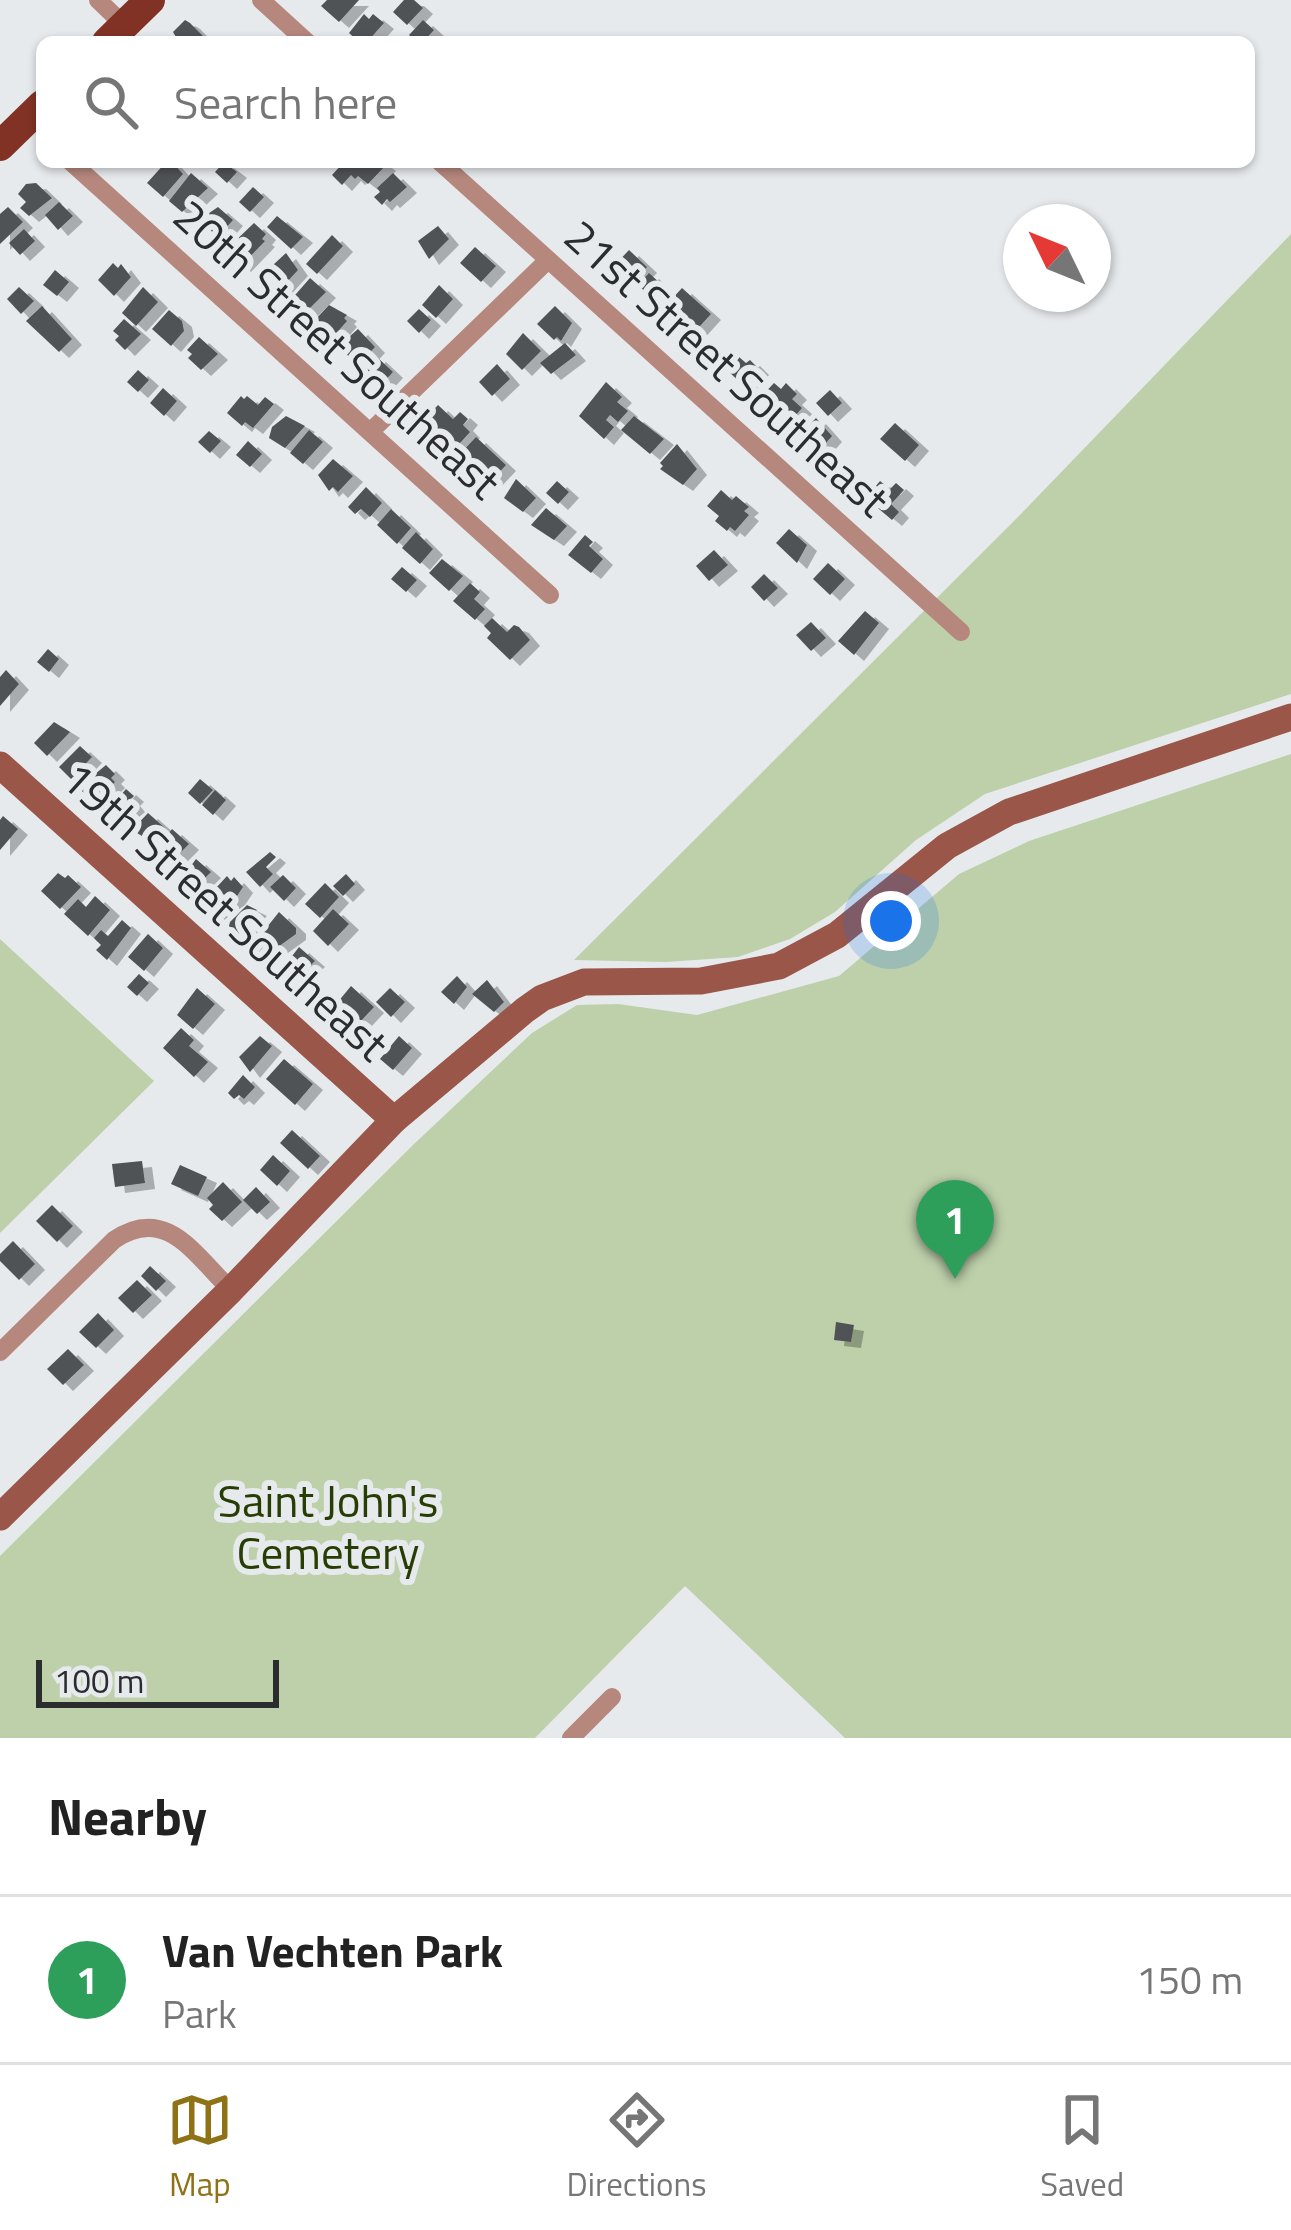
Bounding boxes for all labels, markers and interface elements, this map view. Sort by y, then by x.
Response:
search box [36,36,1255,168]
text: Search here [174,68,397,136]
icon: search [78,69,144,135]
street label: 20th Street Southeast [159,182,517,514]
street label: 21st Street Southeast [550,202,905,532]
north arrow [1003,204,1111,312]
street label: 19th Street Southeast [47,744,405,1076]
your location [861,891,921,951]
pin: 1 [916,1180,994,1279]
park label: Saint John's Cemetery [218,1466,438,1586]
scale bar [36,1654,279,1707]
text: 100 m [54,1656,144,1706]
text: Nearby [48,1777,207,1855]
text: Van Vechten Park [162,1916,503,1984]
text: 1 [76,1950,98,2009]
text: 150 m [1136,1950,1243,2009]
text: Park [162,1984,237,2043]
tab: Map [167,2087,233,2209]
tab: Directions [567,2087,706,2209]
tab: Saved [1040,2087,1124,2209]

